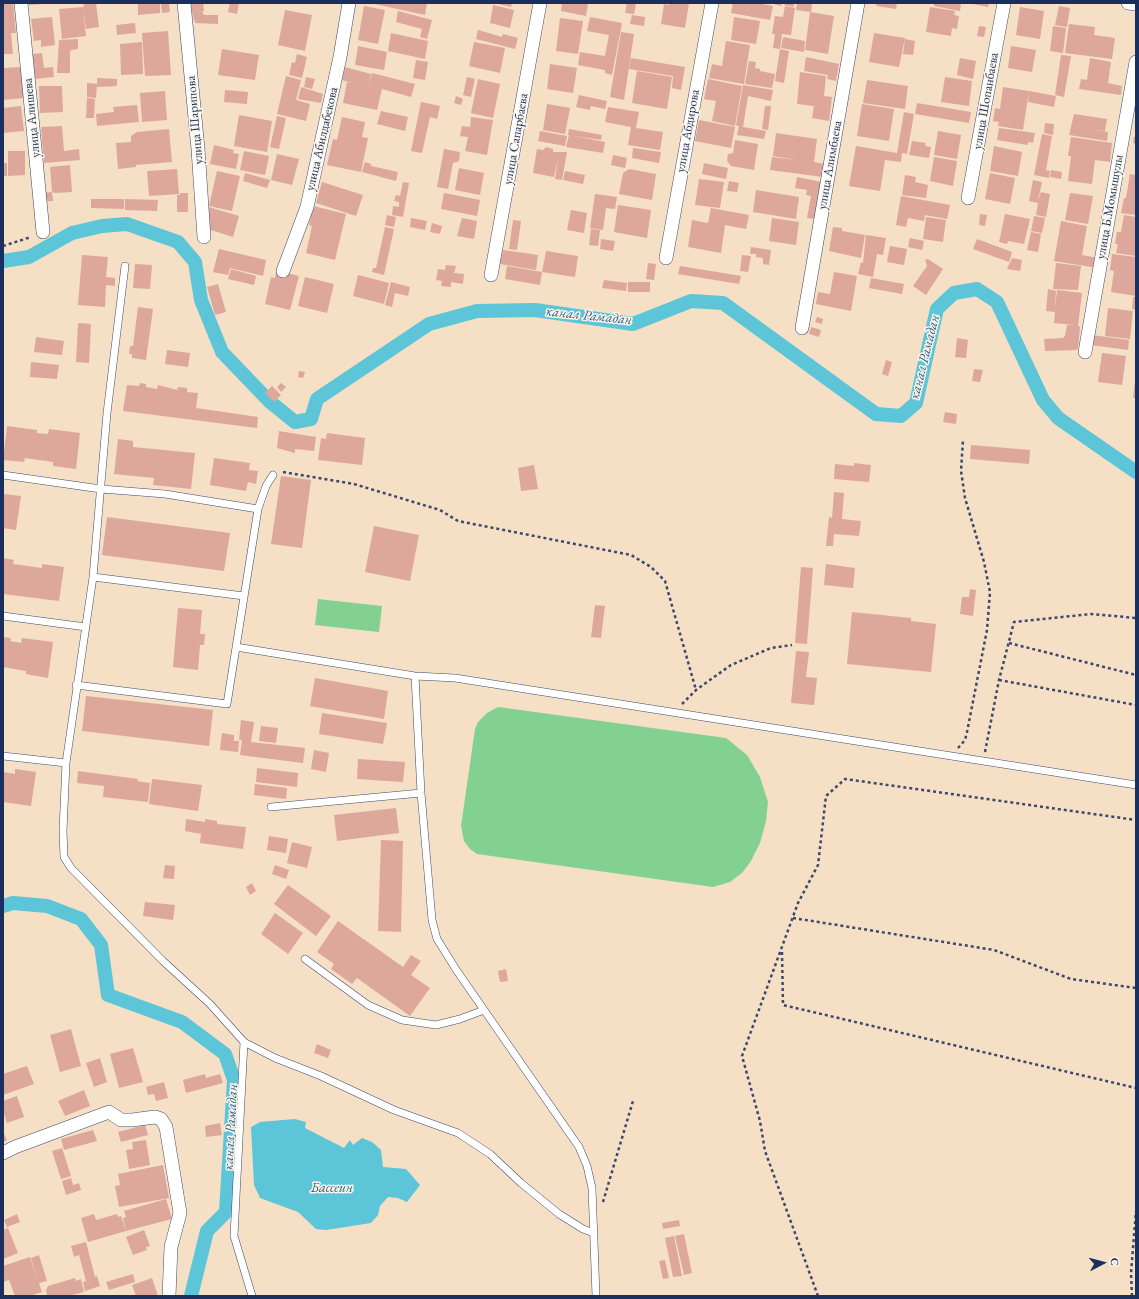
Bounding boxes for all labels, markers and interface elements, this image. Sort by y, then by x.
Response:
street label: улица Шопанбаева [970,51,1002,151]
street label: улица Шарипова [183,75,207,165]
street label: улица Алишева [20,77,44,159]
street label: улица Абилдабекова [302,86,342,192]
street label: улица Абдирова [673,88,703,174]
street label: улица Сапарбаева [500,92,532,186]
street label: улица Алимбаева [815,119,845,211]
street label: улица Б.Момышулы [1093,153,1127,261]
water label: канал Рамадан [545,303,633,329]
water label: канал Рамадан [906,313,944,401]
water label: канал Рамадан [220,1083,242,1171]
water label: Бассеин [311,1180,353,1196]
north arrow [1083,1243,1123,1283]
text: С [1108,1257,1122,1266]

